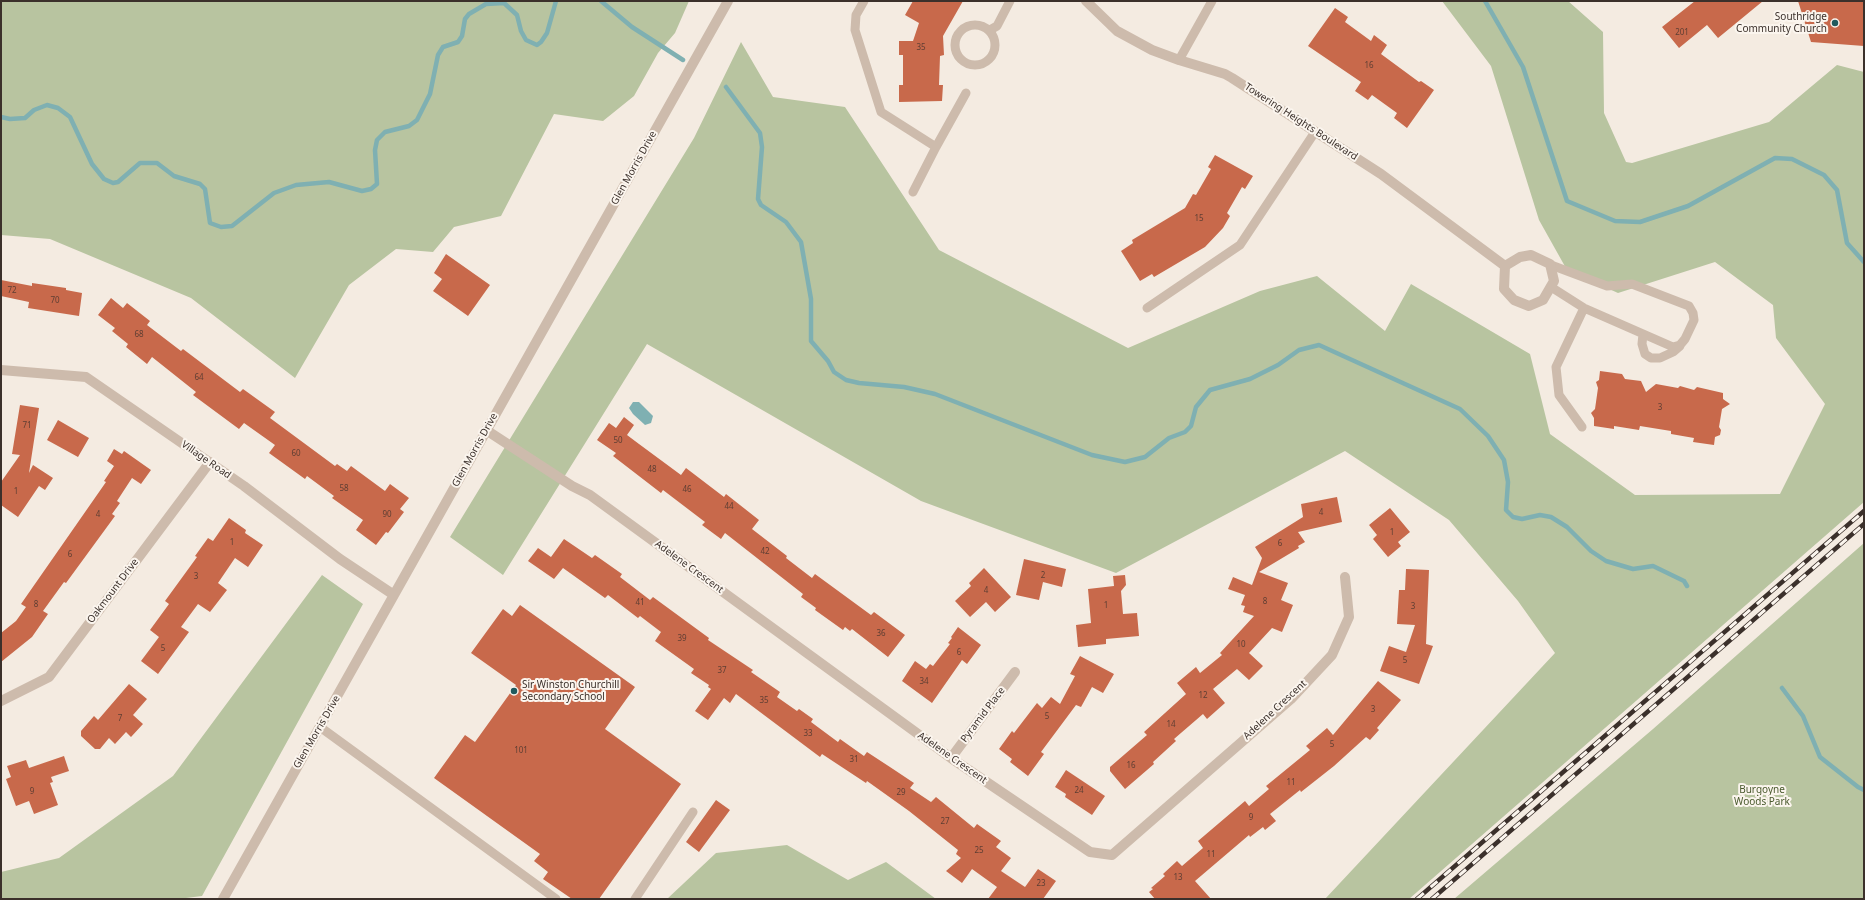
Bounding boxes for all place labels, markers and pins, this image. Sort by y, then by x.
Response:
place label: Southridge Community Church [1736,11,1827,34]
marker: Southridge Community Church [1830,18,1840,28]
place label: Sir Winston Churchill Secondary School [522,679,619,702]
marker: Sir Winston Churchill Secondary School [509,686,519,696]

